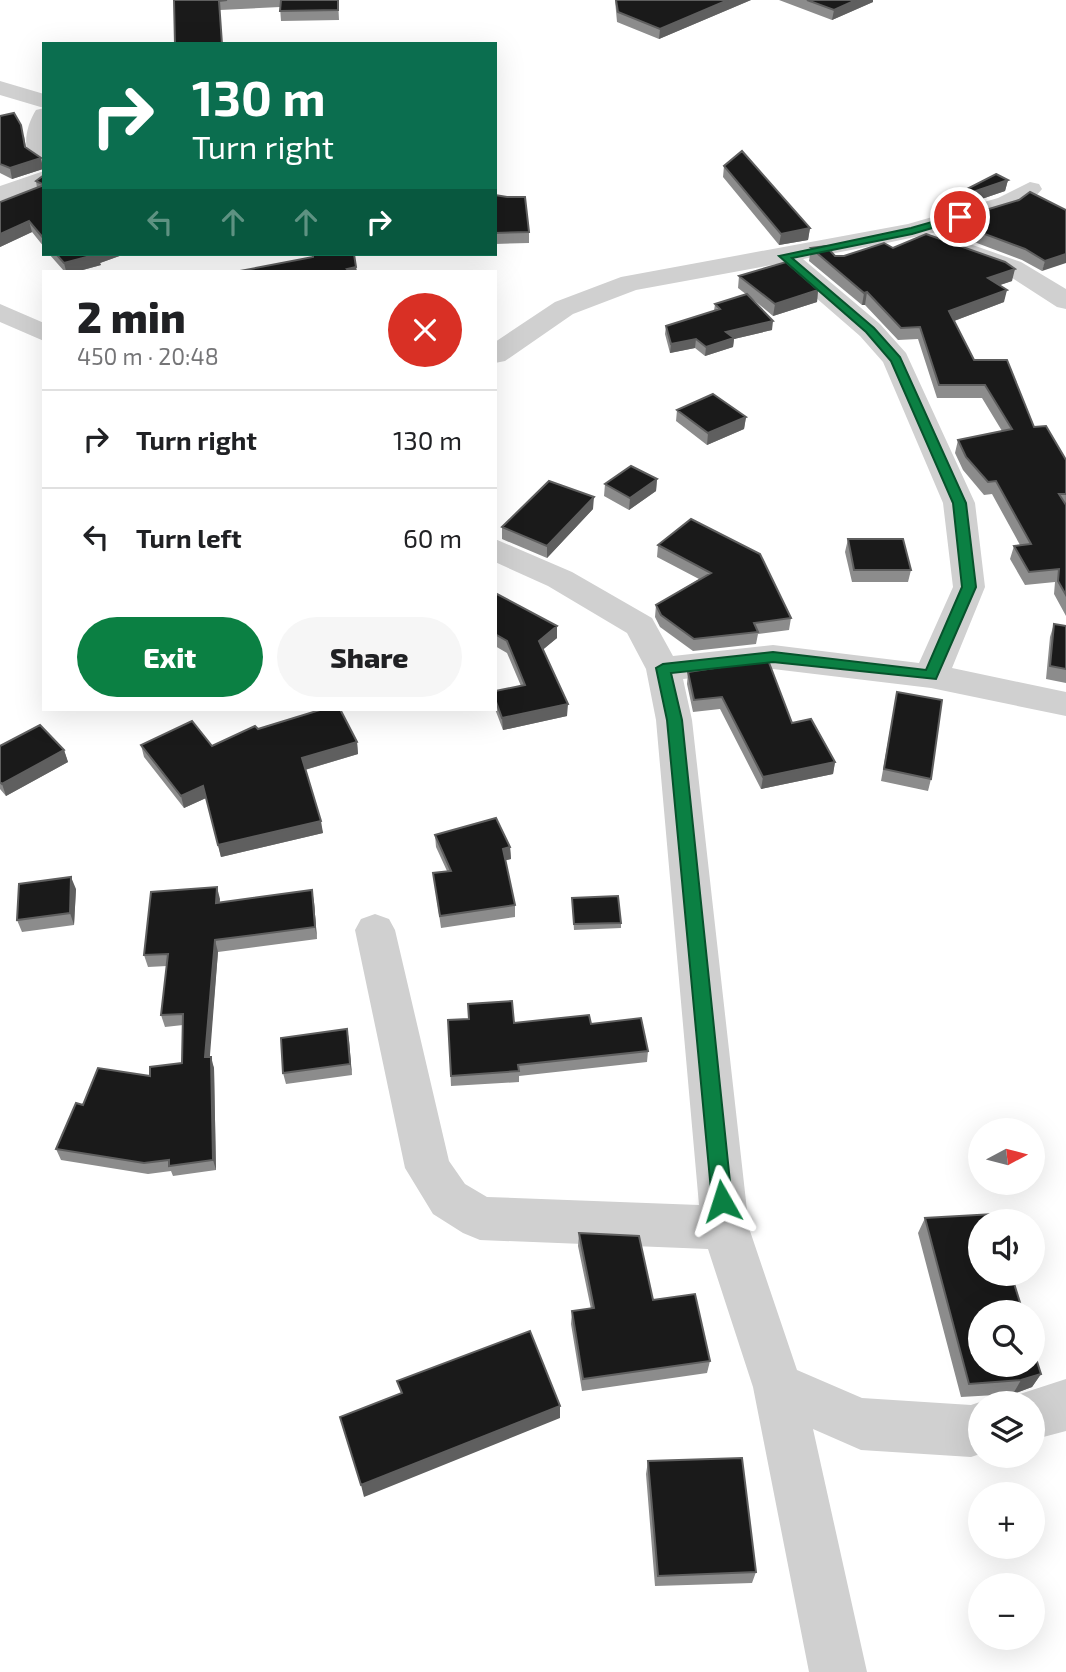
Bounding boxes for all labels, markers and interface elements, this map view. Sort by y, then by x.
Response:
text: 130 m [192,67,326,126]
icon: right [77,70,168,161]
text: Turn right [192,127,334,165]
pin [930,187,990,247]
icon: arrive [941,198,979,236]
icon: left [141,203,179,241]
icon: ahead [214,203,252,241]
icon: ahead [287,203,325,241]
icon: right [360,203,398,241]
text: 2 min [77,291,186,341]
button: close [388,293,462,367]
text: 450 m · 20:48 [77,342,219,370]
icon: right [77,420,115,458]
text: Turn right [136,424,257,455]
text: 130 m [393,424,462,455]
icon: left [77,518,115,556]
text: Turn left [136,522,242,553]
text: 60 m [403,522,462,553]
button: Exit [77,617,263,697]
button: Share [277,617,462,697]
north arrow [968,1118,1045,1195]
map controls [968,1118,1045,1650]
position arrow [685,1164,759,1238]
button: sound [968,1209,1045,1286]
button: search [968,1300,1045,1377]
button: layers [968,1391,1045,1468]
button: + [968,1482,1045,1559]
button: − [968,1573,1045,1650]

